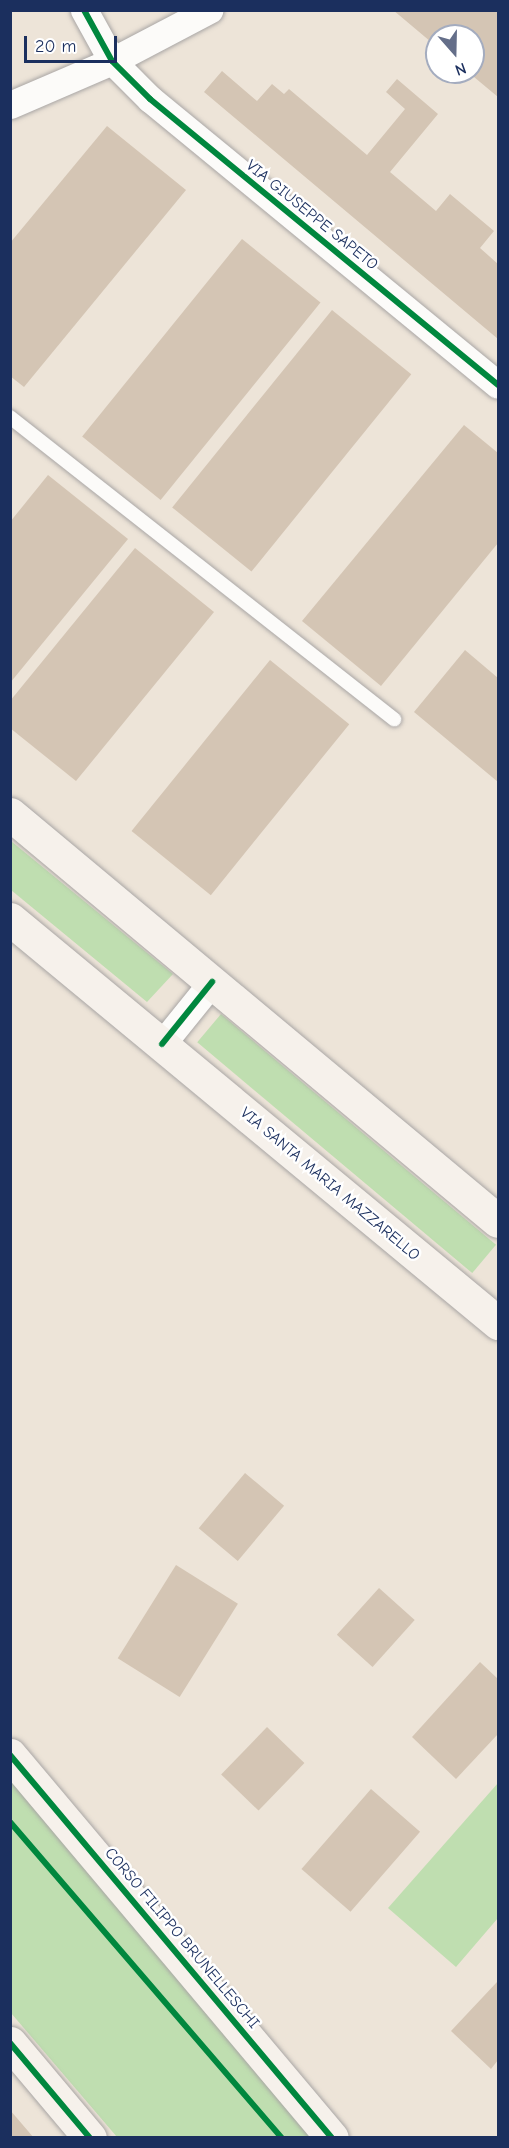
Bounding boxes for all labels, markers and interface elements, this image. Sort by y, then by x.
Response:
scale bar [27,24,120,62]
north arrow [425,24,485,84]
text: 20 m [35,36,76,57]
text: N [452,59,468,79]
street label: VIA GIUSEPPE SAPETO [242,156,382,274]
street label: VIA SANTA MARIA MAZZARELLO [236,1103,424,1265]
street label: CORSO FILIPPO BRUNELLESCHI [101,1844,263,2032]

